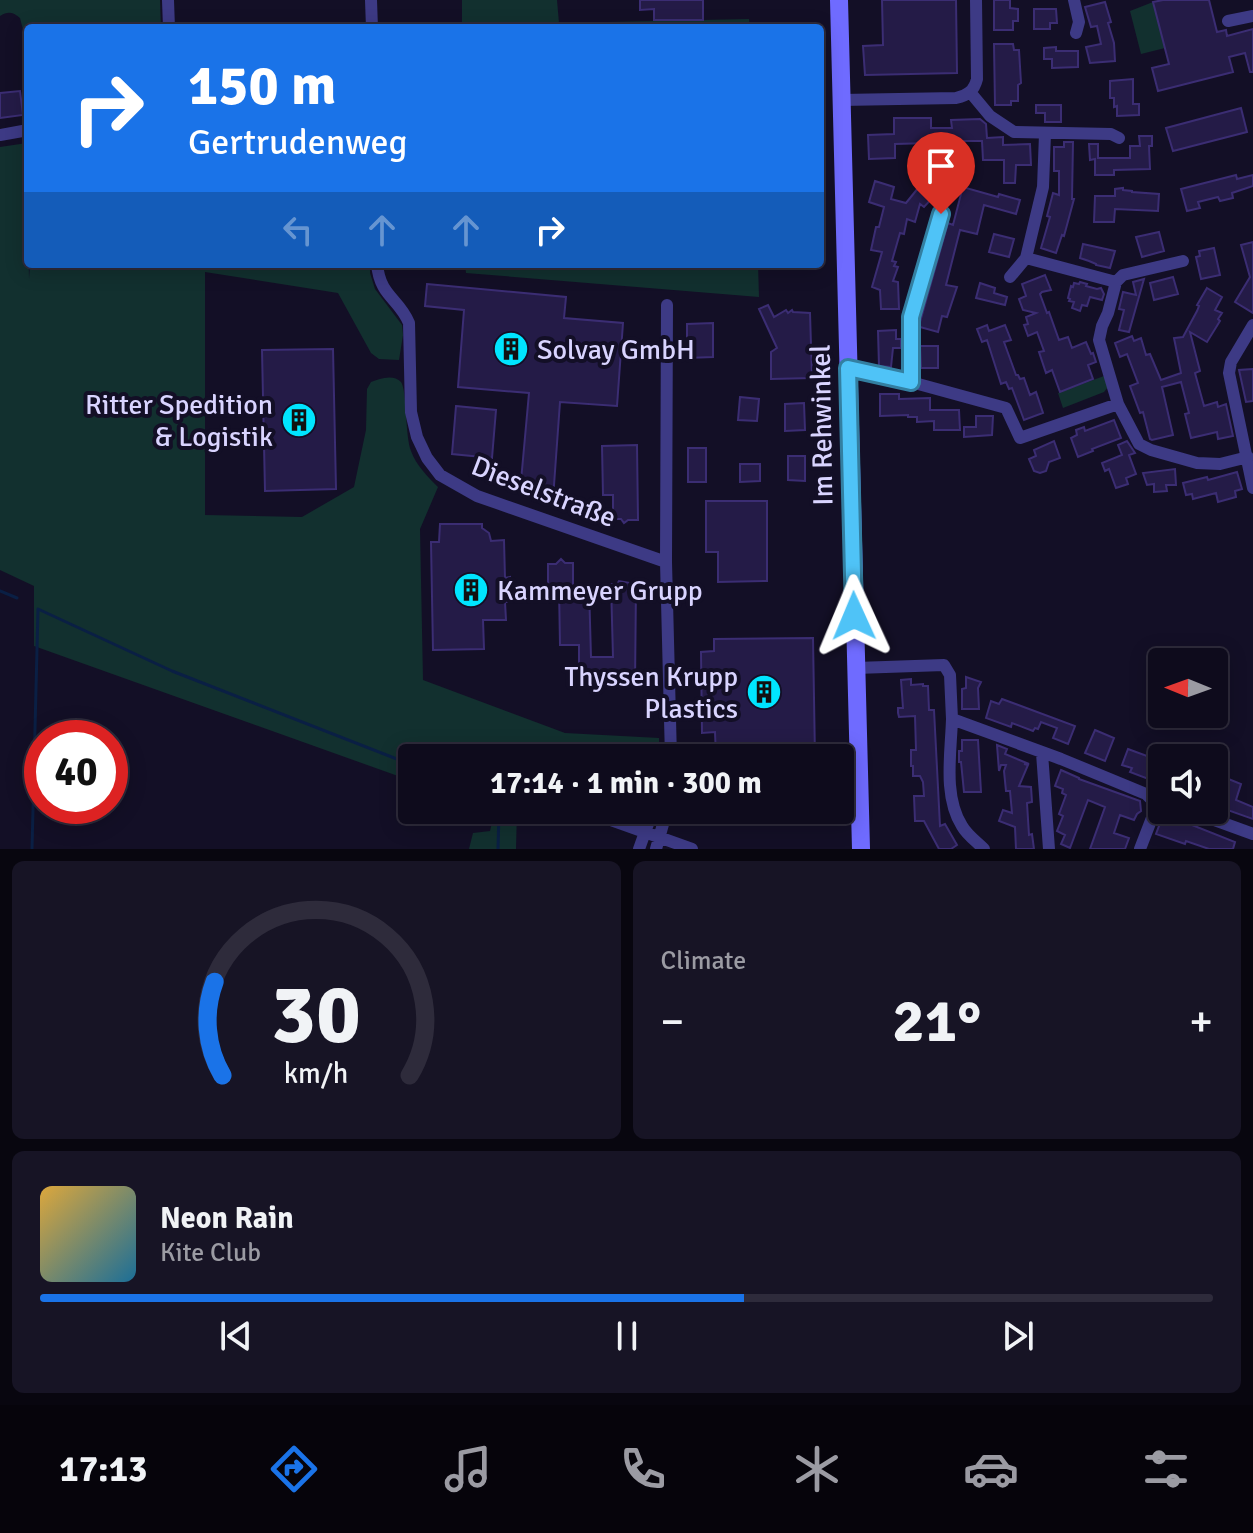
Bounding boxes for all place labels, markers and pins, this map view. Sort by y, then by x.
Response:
pin [907,132,975,214]
building icon: Solvay GmbH [492,330,530,368]
place label: Solvay GmbH [537,333,695,367]
place label: Ritter Spedition & Logistik [85,388,273,454]
building icon: Ritter Spedition & Logistik [280,401,318,439]
building icon: Kammeyer Grupp [452,571,490,609]
place label: Kammeyer Grupp [497,574,703,608]
place label: Thyssen Krupp Plastics [564,660,738,726]
building icon: Thyssen Krupp Plastics [745,673,783,711]

